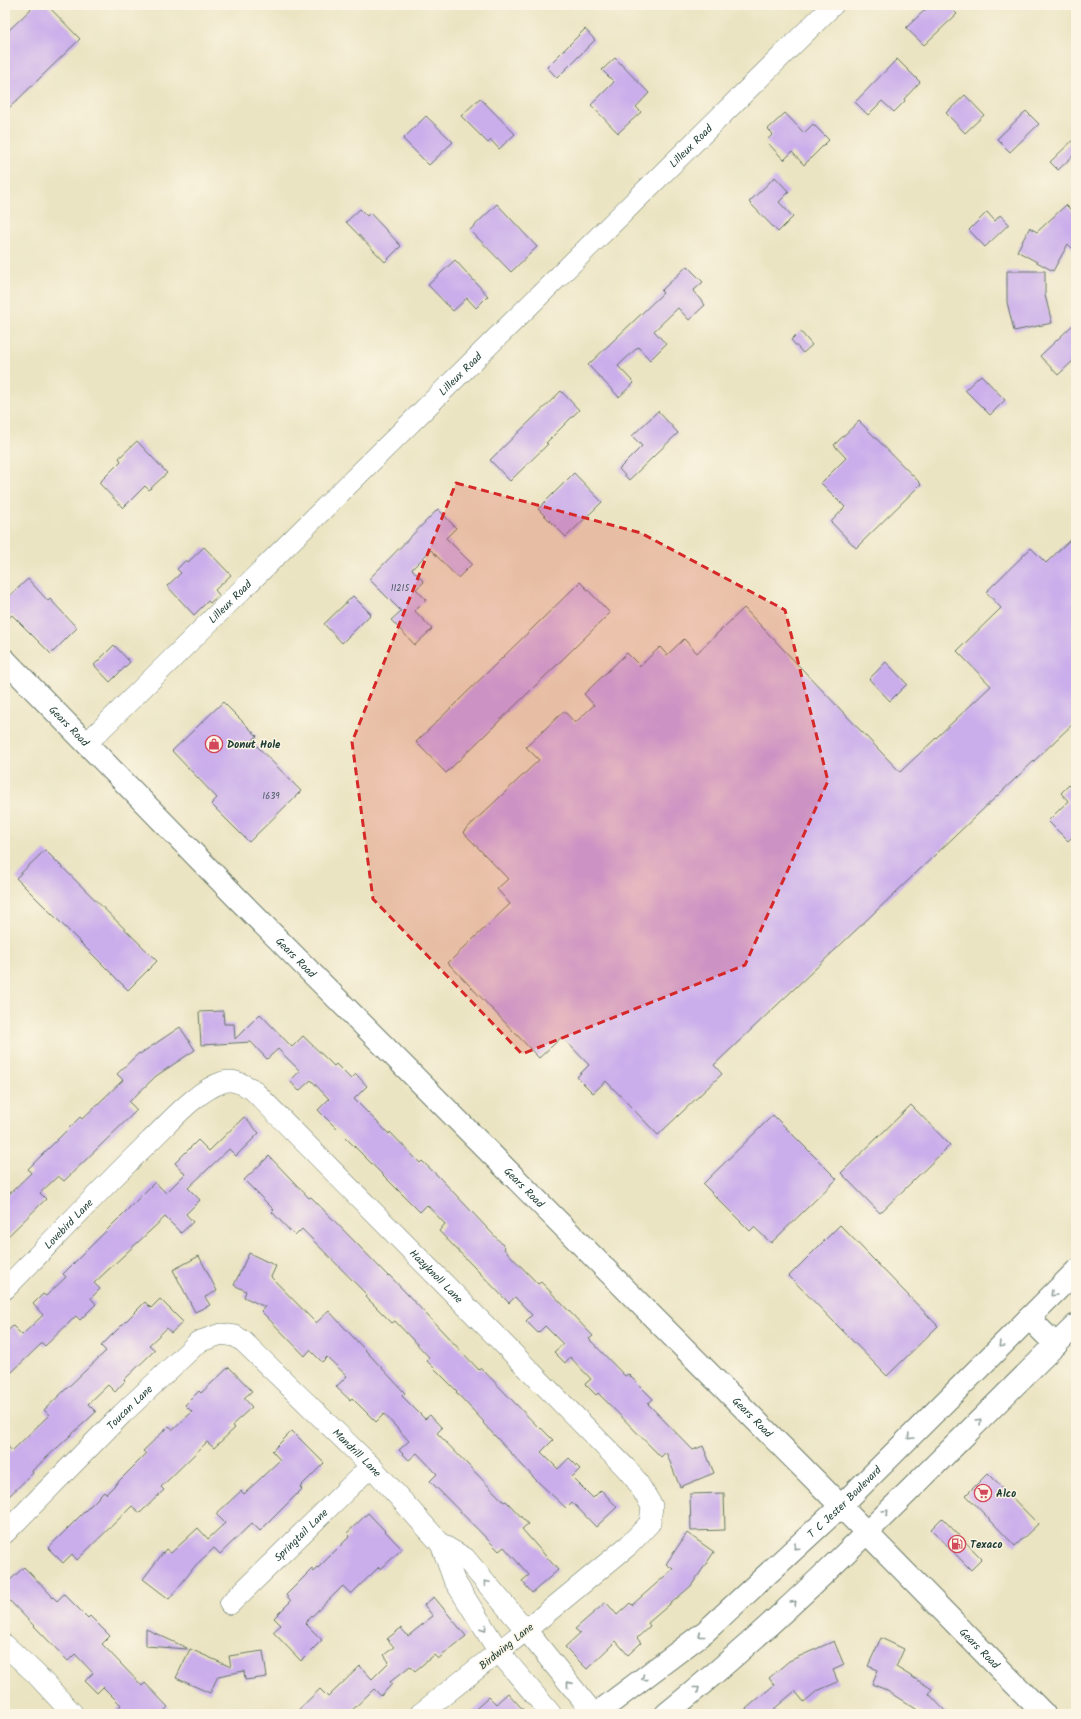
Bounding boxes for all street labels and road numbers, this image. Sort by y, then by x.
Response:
street label: Lilleux Road [665,120,718,173]
street label: Lilleux Road [435,348,487,400]
street label: Lilleux Road [205,576,257,628]
street label: Gears Road [44,702,93,752]
street label: Gears Road [271,933,320,983]
street label: Gears Road [499,1163,549,1213]
street label: Lovebird Lane [40,1195,98,1254]
street label: Hazyknoll Lane [405,1245,467,1308]
street label: Toucan Lane [103,1381,158,1435]
street label: Gears Road [727,1393,777,1443]
street label: Mandrill Lane [327,1425,385,1482]
street label: T C Jester Boulevard [804,1462,887,1543]
street label: Springtail Lane [270,1505,333,1566]
street label: Birdwing Lane [475,1619,538,1675]
street label: Gears Road [954,1624,1004,1674]

